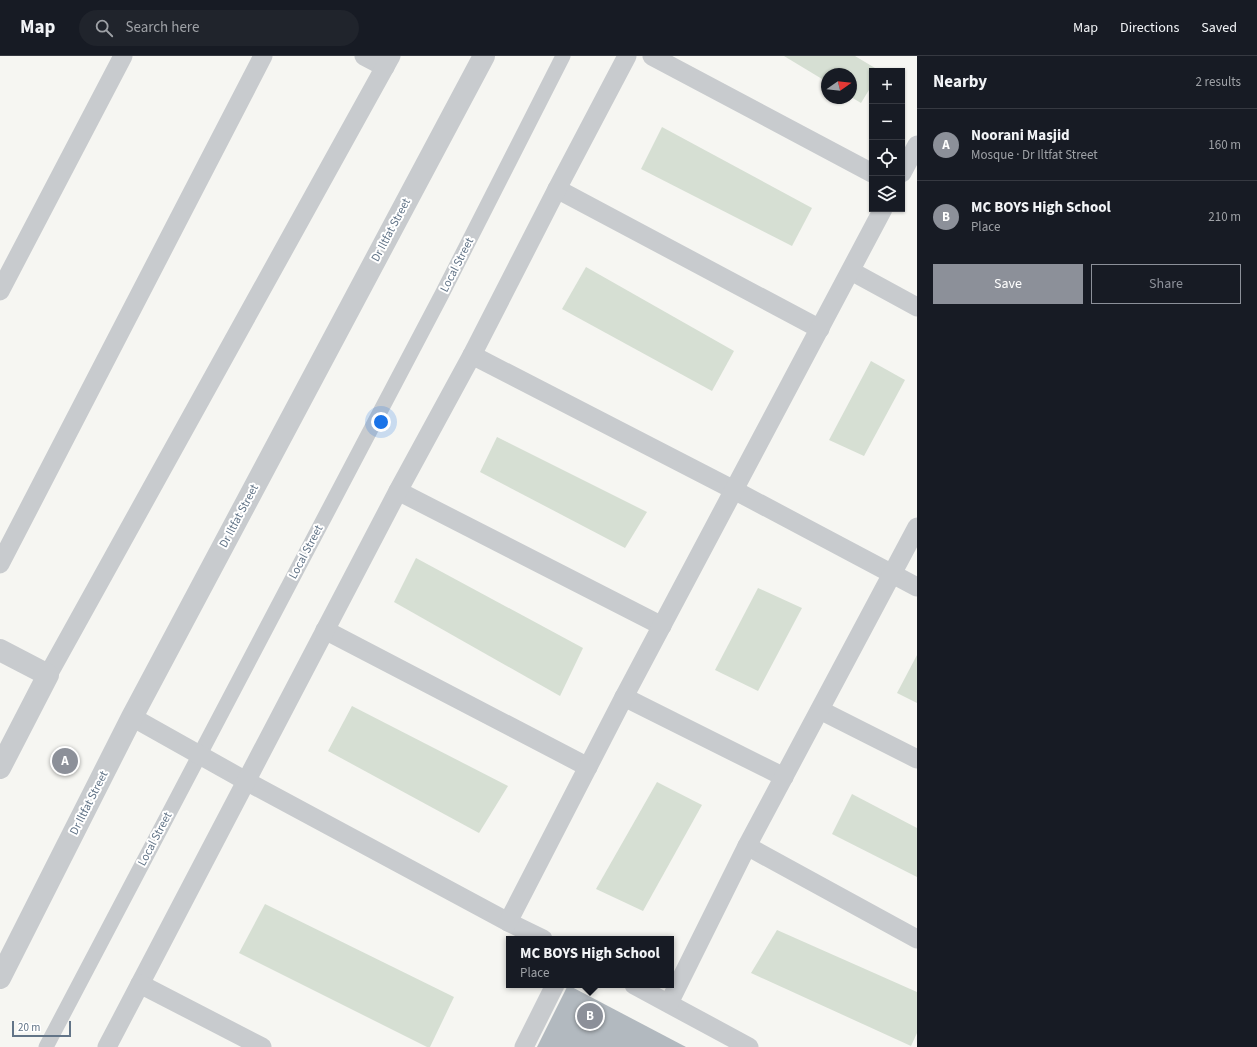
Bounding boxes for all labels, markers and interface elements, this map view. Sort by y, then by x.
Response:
search box [79,10,359,46]
text: Map [20,14,55,41]
icon: search [93,17,115,39]
text: Search here [125,17,199,38]
text: Map [1073,18,1098,38]
text: Directions [1120,18,1179,38]
text: Saved [1201,18,1237,38]
north arrow [821,68,857,104]
map controls [869,68,905,212]
button: + [869,68,905,104]
text: Nearby [933,70,987,94]
text: 2 results [1196,73,1241,91]
button: − [869,104,905,140]
text: Noorani Masjid [971,125,1070,146]
text: A [942,136,950,154]
text: 160 m [1208,136,1241,154]
button: locate [869,140,905,176]
text: Mosque · Dr Iltfat Street [971,146,1098,164]
button: layers [869,176,905,212]
street label: Dr Iltfat Street [367,195,415,265]
text: MC BOYS High School [971,197,1111,218]
text: B [942,208,950,226]
text: 210 m [1208,208,1241,226]
text: Place [971,218,1000,236]
street label: Local Street [436,235,478,295]
button: Save [933,264,1083,304]
button: Share [1091,264,1241,304]
your location [371,412,391,432]
street label: Dr Iltfat Street [215,481,263,551]
street label: Local Street [285,522,327,582]
pin: A [52,746,78,776]
street label: Dr Iltfat Street [66,768,112,838]
street label: Local Street [134,809,176,869]
popup [506,936,674,988]
text: MC BOYS High School [520,943,660,964]
text: Place [520,964,549,982]
pin: B [577,1001,603,1031]
scale bar [12,1019,71,1038]
text: 20 m [18,1020,40,1035]

